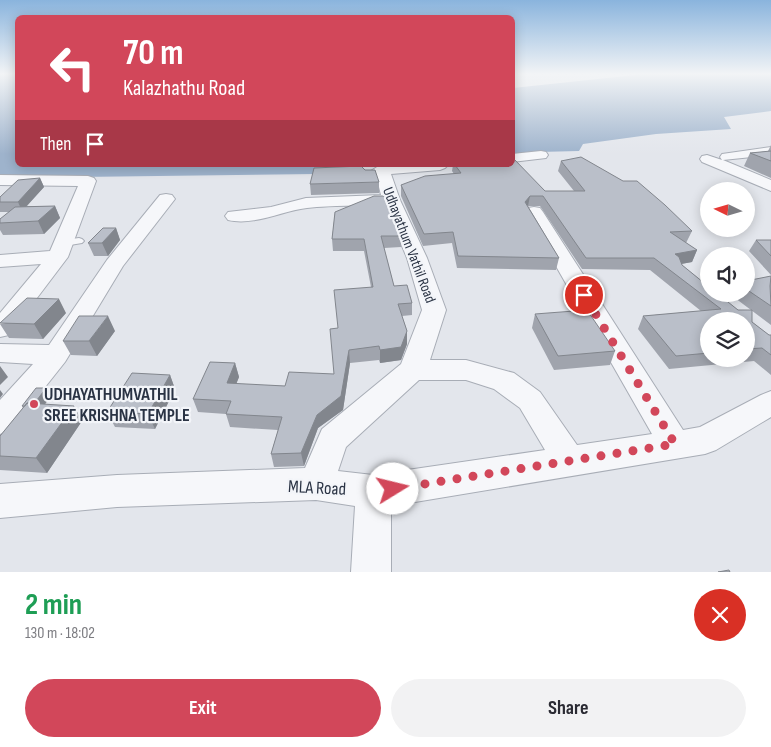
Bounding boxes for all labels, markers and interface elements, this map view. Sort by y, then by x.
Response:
text: 70 m [123,32,183,75]
icon: left [40,35,105,100]
text: Kalazhathu Road [123,75,245,102]
icon: arrive [81,130,109,158]
text: Then [40,133,71,156]
north arrow [700,182,755,238]
map controls [700,182,755,367]
street label: Udhayathum Vathil Road [378,184,440,306]
button: sound [700,247,755,302]
pin [563,274,605,316]
icon: arrive [570,281,598,309]
button: layers [700,312,755,367]
place label: UDHAYATHUMVATHIL SREE KRISHNA TEMPLE [44,384,190,426]
marker: UDHAYATHUMVATHIL SREE KRISHNA TEMPLE [28,398,40,410]
position arrow [366,462,418,514]
street label: MLA Road [287,476,347,500]
text: 2 min [25,587,82,623]
button: close [694,589,746,641]
text: 130 m · 18:02 [25,624,95,643]
button: Exit [25,679,381,737]
button: Share [391,679,746,737]

